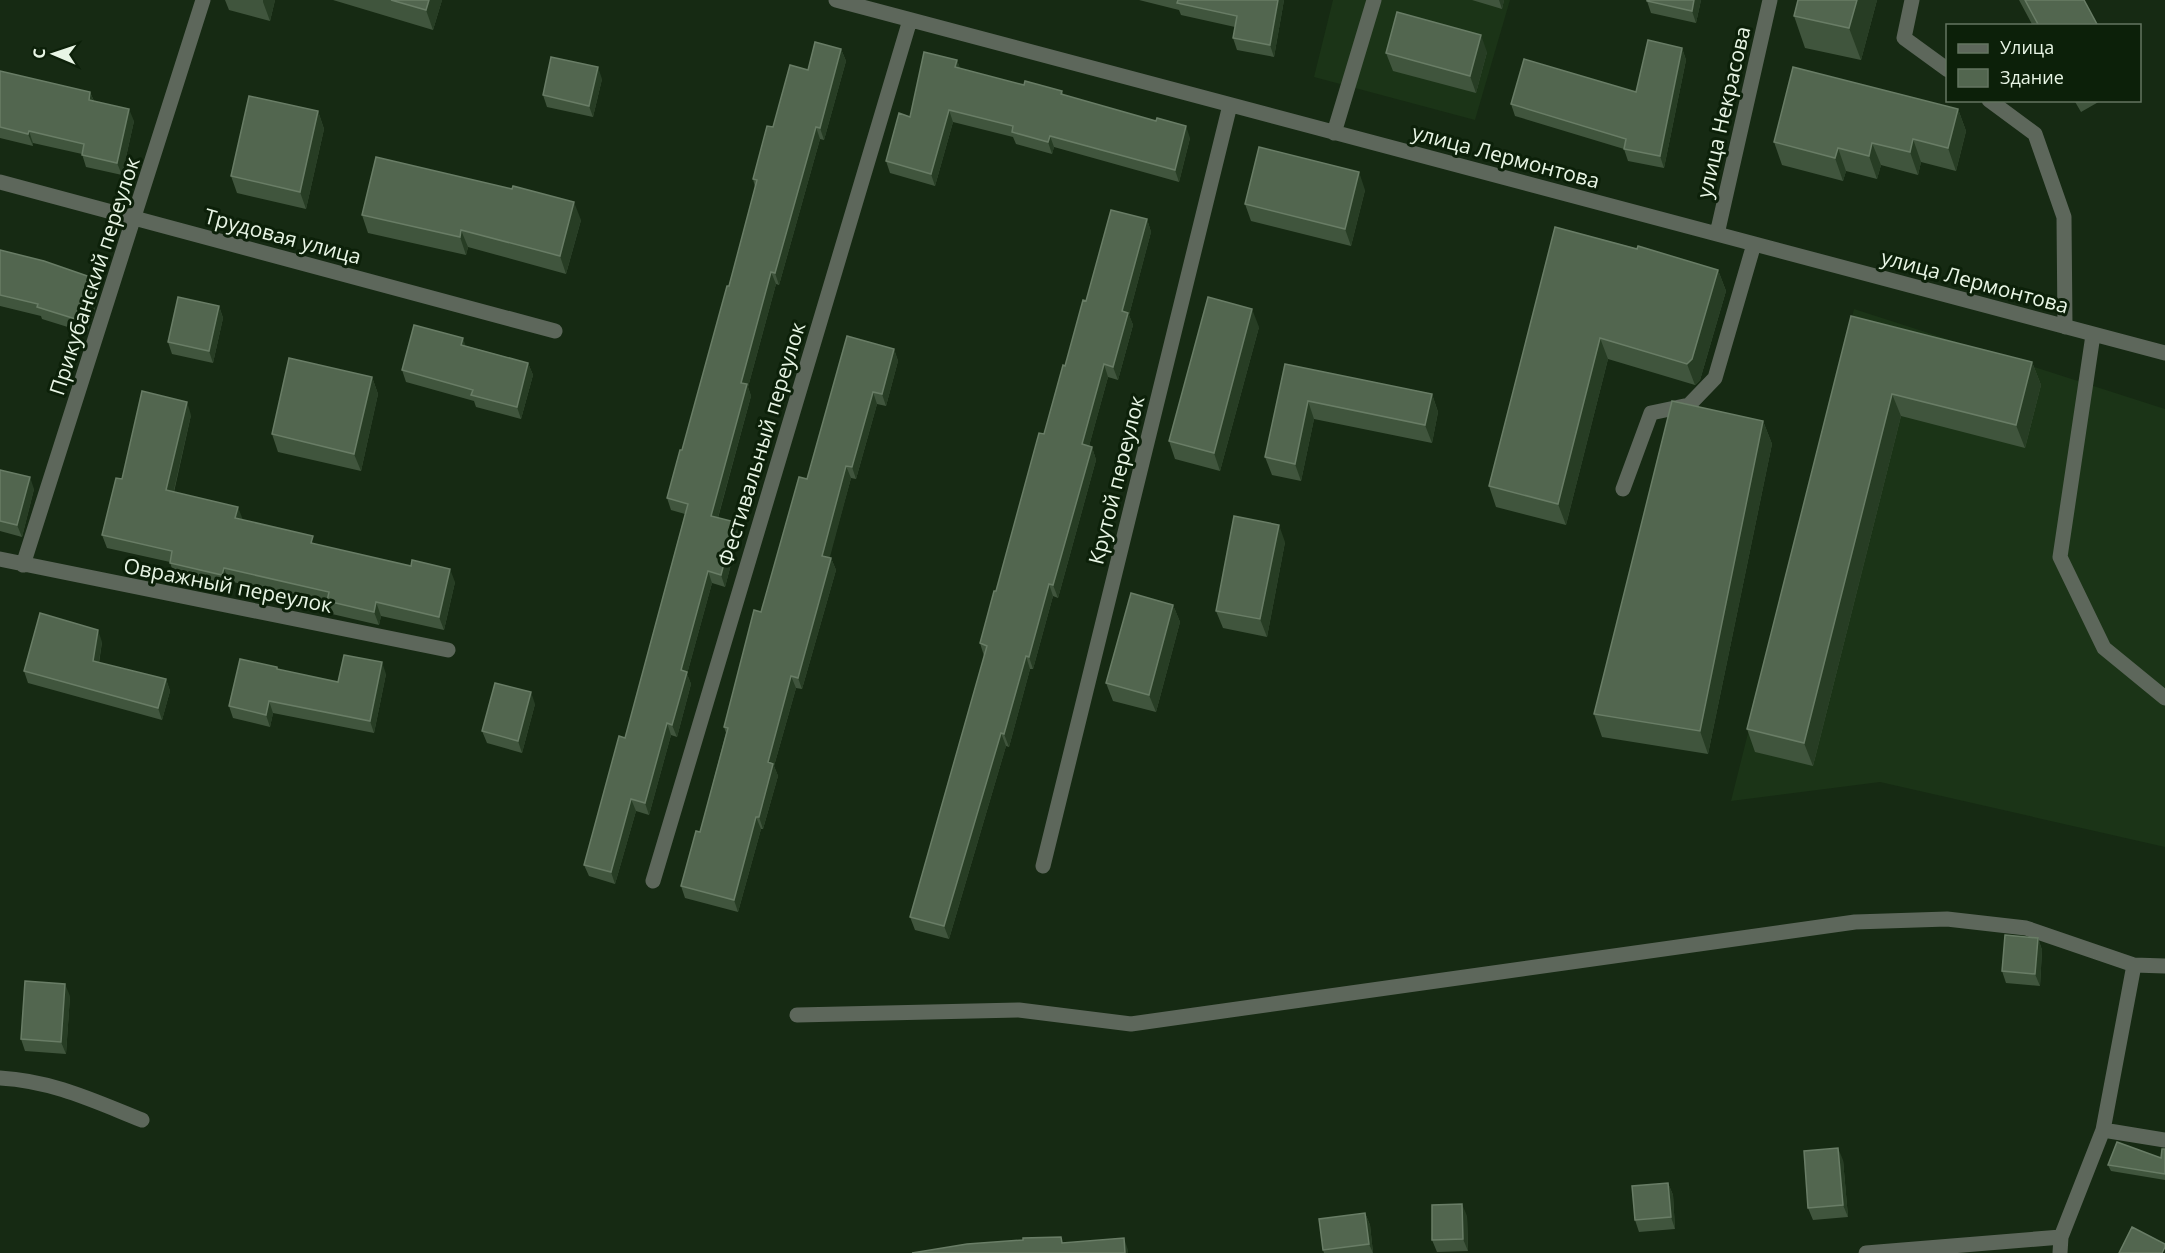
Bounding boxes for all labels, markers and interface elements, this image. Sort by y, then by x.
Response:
street label: улица Некрасова [1690,23,1756,201]
north arrow [24,24,84,84]
legend [1946,24,2141,102]
text: Улица [2000,35,2054,59]
text: С [28,48,50,59]
text: Здание [2000,65,2064,89]
street label: улица Лермонтова [1409,117,1603,195]
street label: Прикубанский переулок [42,153,146,399]
street label: Трудовая улица [202,202,364,270]
street label: улица Лермонтова [1878,242,2072,320]
street label: Фестивальный переулок [711,318,812,569]
street label: Крутой переулок [1081,393,1151,567]
street label: Овражный переулок [121,551,335,619]

